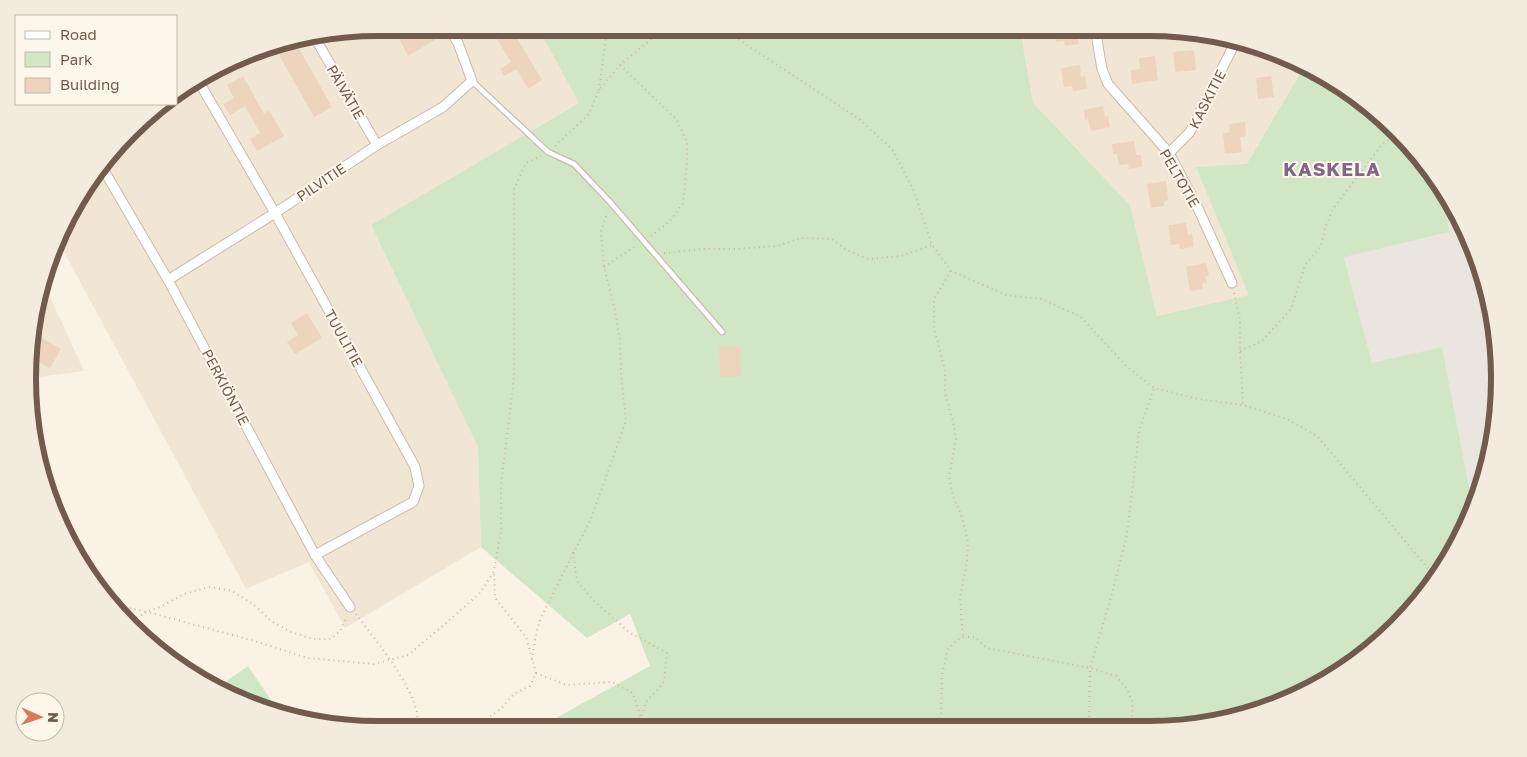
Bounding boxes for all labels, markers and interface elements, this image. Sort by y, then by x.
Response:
legend [15,15,178,105]
text: Road [60,25,97,43]
text: Park [60,50,93,68]
street label: PÄIVÄTIE [324,62,368,122]
street label: KASKITIE [1185,67,1229,131]
text: Building [60,75,120,93]
street label: PELTOTIE [1156,146,1204,210]
district label: KASKELA [1283,157,1381,180]
street label: PILVITIE [293,159,349,205]
street label: TUULITIE [321,306,367,370]
street label: PERKIÖNTIE [199,346,253,428]
north arrow [15,692,65,742]
text: N [45,712,62,723]

